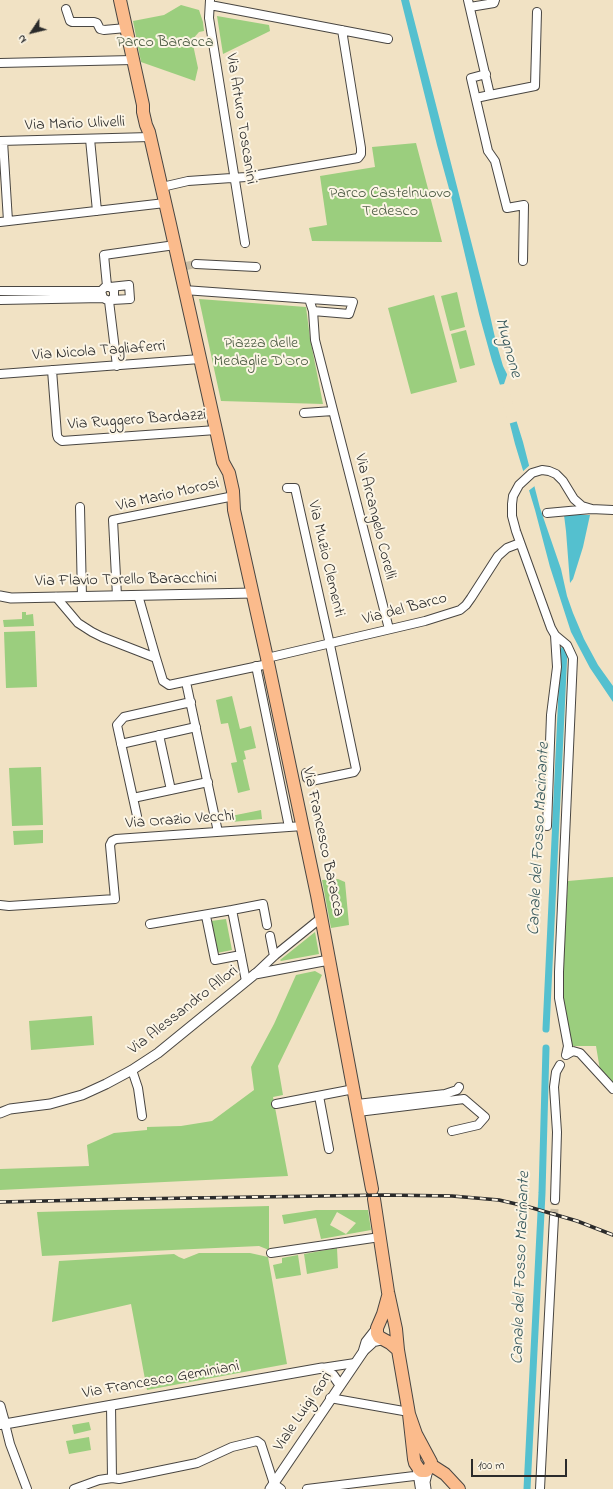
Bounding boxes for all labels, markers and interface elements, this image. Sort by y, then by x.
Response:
north arrow [12,12,52,52]
text: N [13,31,31,47]
park label: Parco Baracca [116,33,214,53]
street label: Via Arturo Toscanini [220,52,260,186]
street label: Via Mario Ulivelli [25,114,125,136]
park label: Parco Castelnuovo Tedesco [329,184,451,222]
water label: Mugnone [489,316,525,380]
park label: Piazza delle Medaglie D'Oro [213,334,309,372]
street label: Via Nicola Tagliaferri [32,338,166,366]
street label: Via Ruggero Bardazzi [67,407,207,435]
street label: Via Arcangelo Corelli [349,452,399,582]
street label: Via Mario Morosi [115,475,221,517]
street label: Via Muzio Clementi [302,499,348,619]
street label: Via Flavio Torello Baracchini [35,570,217,592]
street label: Via del Barco [361,590,449,630]
water label: Canale del Fosso Macinante [525,742,555,936]
street label: Via Francesco Baracca [297,766,347,918]
street label: Via Orazio Vecchi [125,808,235,834]
street label: Via Alessandro Allori [125,962,243,1060]
water label: Canale del Fosso Macinante [508,1171,536,1365]
street label: Via Francesco Geminiani [81,1358,241,1404]
street label: Viale Luigi Gori [270,1369,338,1455]
scale bar [473,1451,569,1477]
text: 100 m [478,1457,505,1475]

